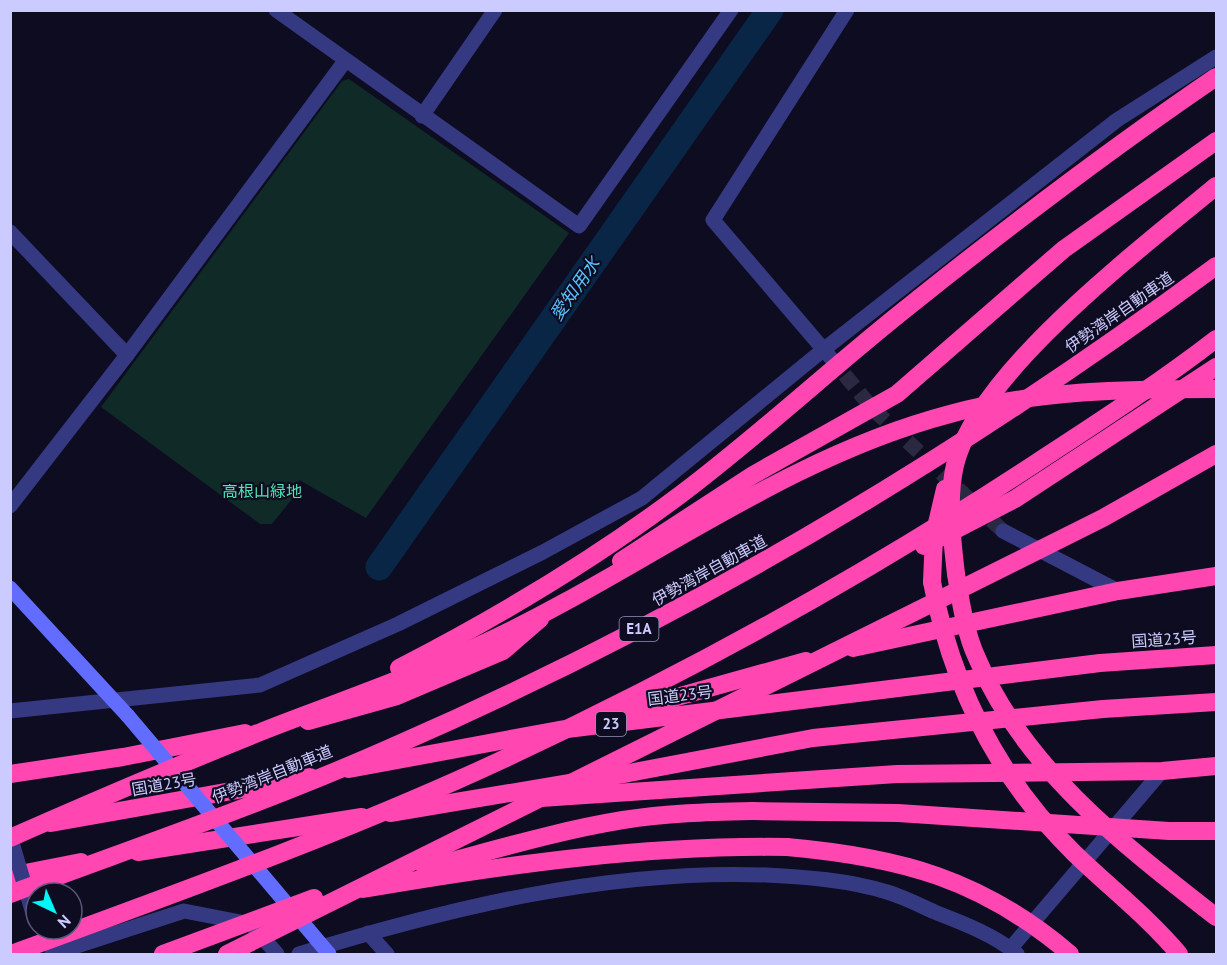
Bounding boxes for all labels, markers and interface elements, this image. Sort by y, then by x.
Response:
water label: 愛知用水 [545,251,606,325]
street label: 伊勢湾岸自動車道 [1061,267,1177,357]
park label: 高根山緑地 [222,481,302,501]
street label: 伊勢湾岸自動車道 [648,530,770,610]
road number: E1A [620,617,658,641]
street label: 国道23号 [1131,627,1197,651]
street label: 国道23号 [646,681,714,709]
road number: 23 [596,712,626,736]
street label: 伊勢湾岸自動車道 [209,741,335,807]
street label: 国道23号 [130,768,198,800]
north arrow [24,881,84,941]
text: N [54,911,75,933]

